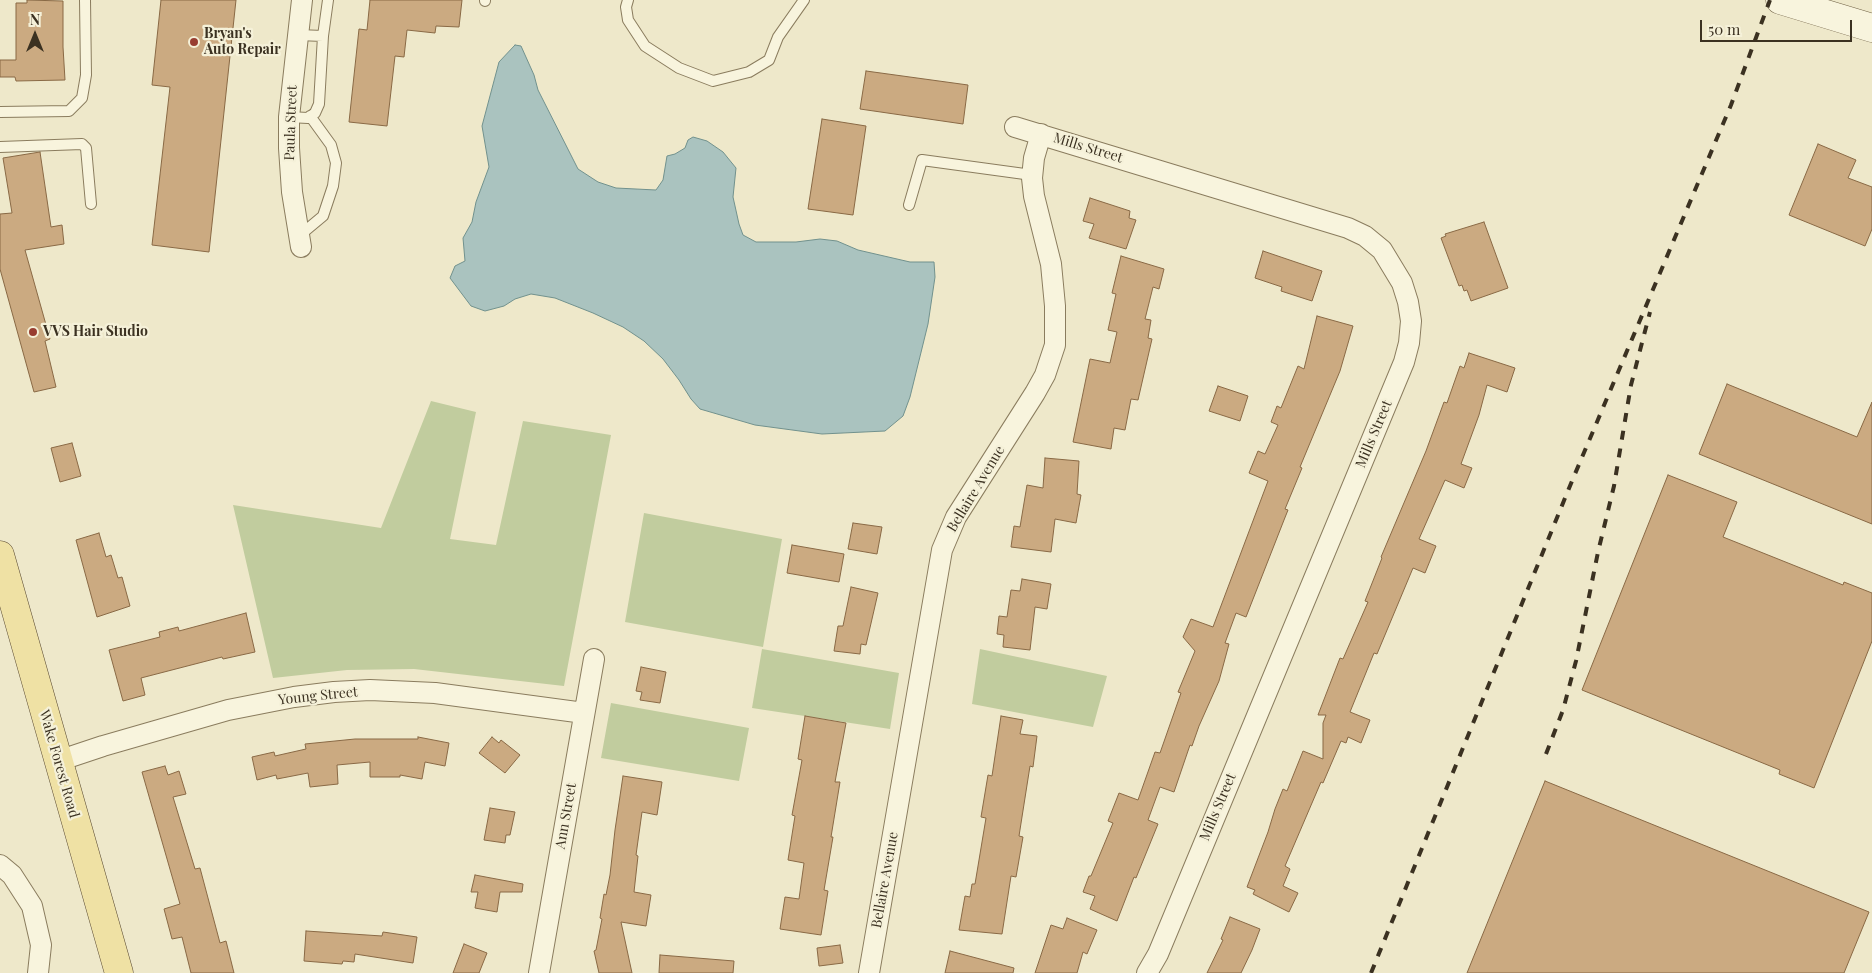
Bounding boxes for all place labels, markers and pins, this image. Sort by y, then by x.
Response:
place label: Bryan's Auto Repair [204,26,281,58]
marker: Bryan's Auto Repair [188,36,200,48]
place label: VVS Hair Studio [43,324,148,340]
marker: VVS Hair Studio [27,326,39,338]

